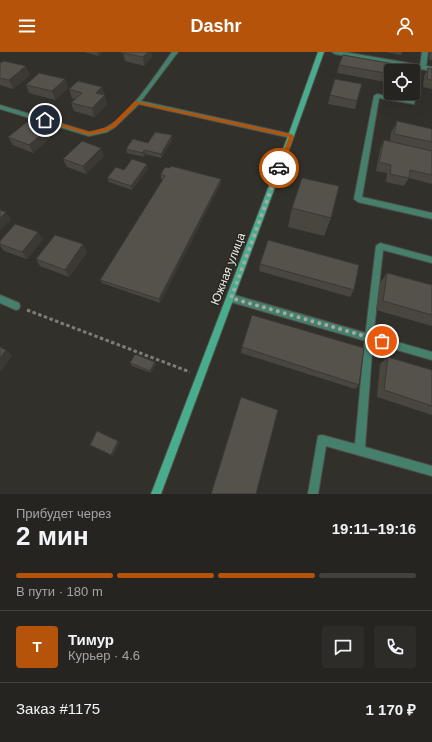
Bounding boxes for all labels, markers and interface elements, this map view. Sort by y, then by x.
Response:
icon: menu [16,15,38,37]
icon: person [394,15,416,37]
text: Dashr [190,16,242,36]
map controls [384,64,420,100]
button: locate [384,64,420,100]
pin [28,103,62,137]
icon: home [34,109,56,131]
courier [259,148,299,188]
icon: car [268,157,290,179]
street label: Южная улица [208,231,248,307]
pin [365,324,399,358]
icon: bag [371,330,393,352]
text: Прибудет через [16,506,111,521]
text: 19:11–19:16 [332,520,416,537]
text: 2 мин [16,521,89,551]
text: В пути · 180 m [16,584,103,599]
button: chat [322,626,364,668]
button: phone [374,626,416,668]
text: Тимур [68,631,114,648]
text: Т [32,638,42,655]
text: Курьер · 4.6 [68,648,140,663]
text: Заказ #1175 [16,700,100,717]
text: 1 170 ₽ [366,701,416,718]

